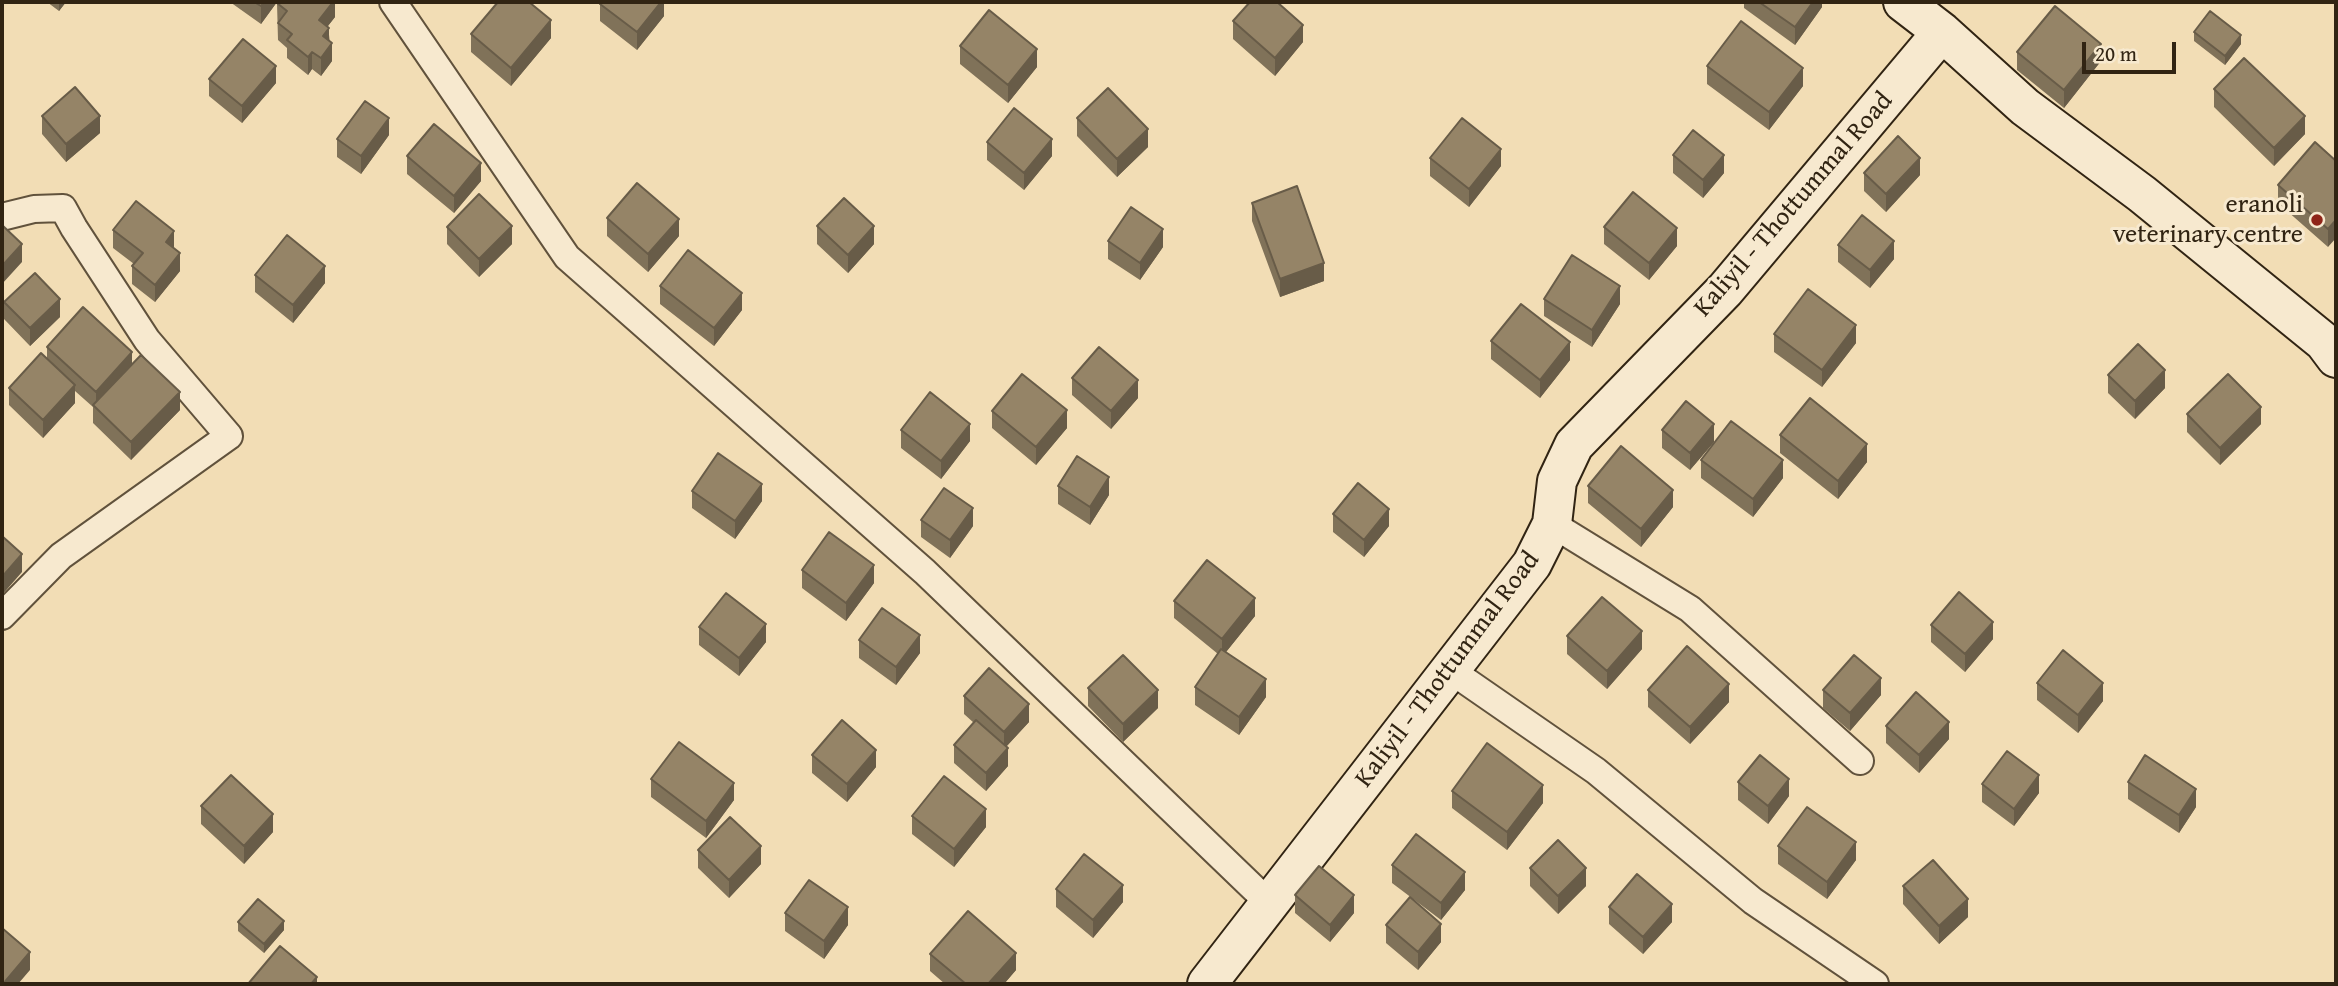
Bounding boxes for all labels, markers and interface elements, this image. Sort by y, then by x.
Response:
scale bar [2086,28,2180,72]
text: 20 m [2095,38,2137,69]
street label: Kaliyil - Thottummal Road [1688,86,1900,324]
place label: eranoli veterinary centre [2113,189,2303,250]
marker: eranoli veterinary centre [2309,212,2325,228]
street label: Kaliyil - Thottummal Road [1349,546,1547,794]

